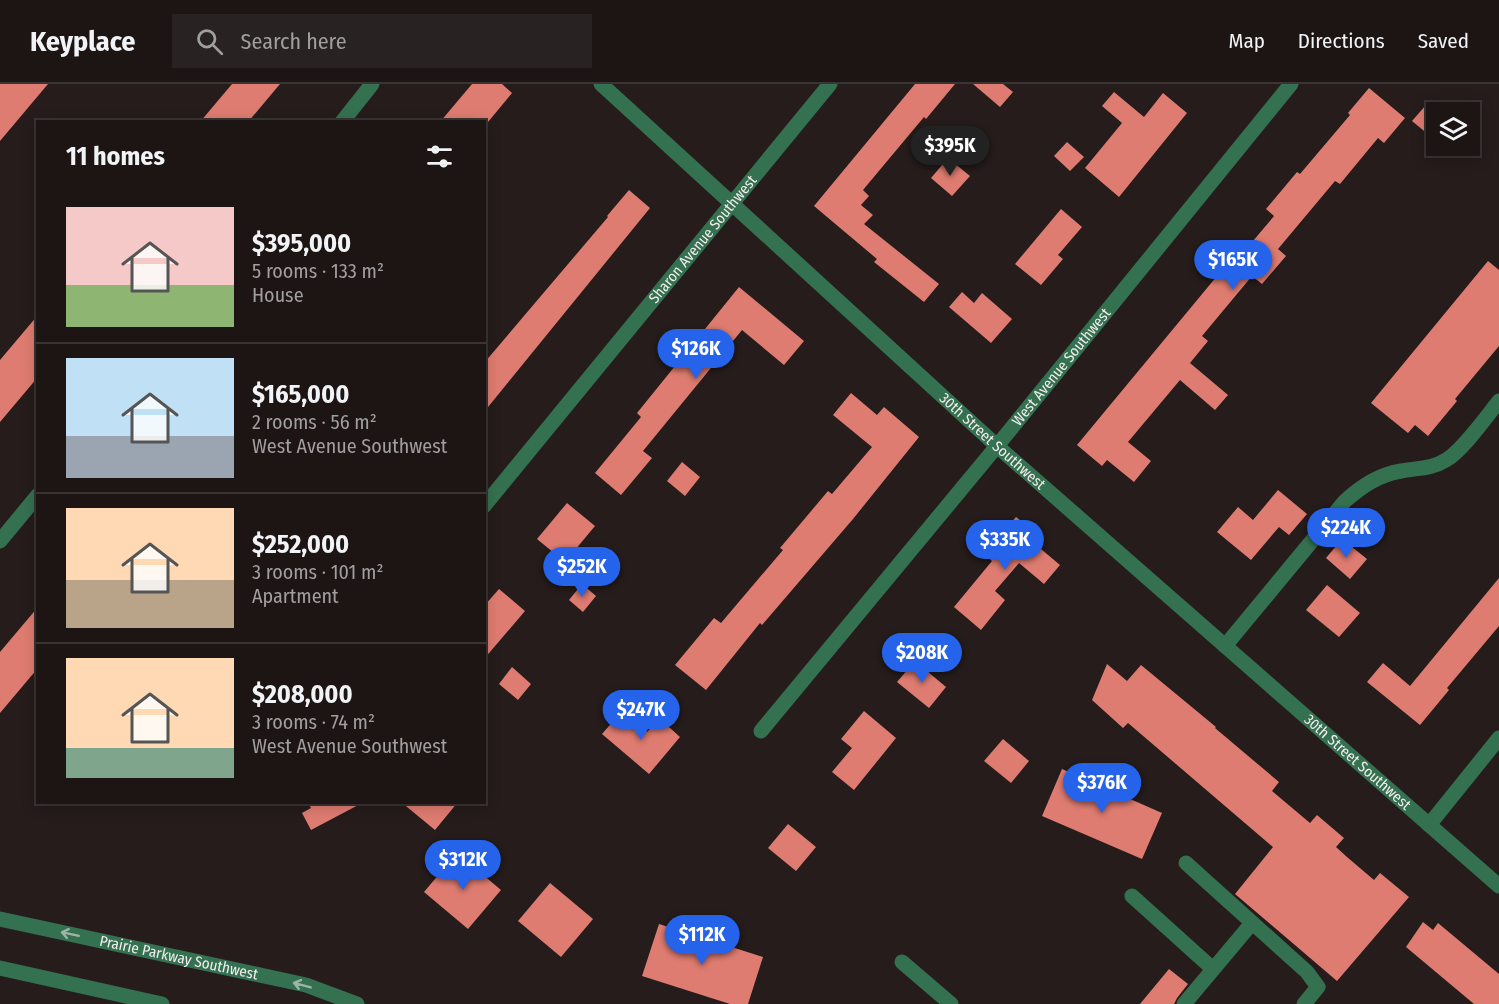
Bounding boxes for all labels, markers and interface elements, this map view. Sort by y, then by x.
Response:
search box [172,14,592,68]
text: Keyplace [30,25,136,58]
icon: search [193,25,226,58]
text: Search here [241,28,347,55]
text: Map [1228,28,1265,54]
text: Directions [1298,28,1385,54]
text: Saved [1418,28,1469,54]
map controls [1426,102,1480,156]
button: layers [1426,102,1480,156]
pin: $395K [908,126,992,177]
text: $395K [924,133,976,157]
icon: filters [423,140,456,173]
text: 11 homes [66,141,165,172]
street label: Sharon Avenue Southwest [645,172,761,307]
text: $395,000 [252,228,351,259]
icon: home [114,231,186,303]
pin: $165K [1191,240,1275,291]
text: $165K [1208,247,1258,271]
text: 5 rooms · 133 m² [252,259,384,283]
text: House [252,283,304,307]
street label: West Avenue Southwest [1008,304,1115,429]
pin: $126K [654,329,738,380]
text: $126K [671,336,721,360]
text: $165,000 [252,379,349,410]
icon: home [114,382,186,454]
street label: 30th Street Southwest [936,389,1049,493]
text: 2 rooms · 56 m² [252,410,377,434]
text: West Avenue Southwest [252,434,447,458]
pin: $224K [1304,508,1388,559]
text: $224K [1321,515,1371,539]
pin: $335K [963,520,1047,571]
text: $335K [980,527,1030,551]
text: $252,000 [252,529,349,560]
icon: home [114,532,186,604]
pin: $252K [540,547,624,598]
text: $252K [557,554,607,578]
text: 3 rooms · 101 m² [252,560,383,584]
text: Apartment [252,584,339,608]
pin: $208K [880,633,964,684]
text: $208K [896,640,948,664]
text: $208,000 [252,679,353,710]
icon: home [114,682,186,754]
pin: $247K [599,690,683,741]
text: $247K [617,697,665,721]
text: 3 rooms · 74 m² [252,710,375,734]
street label: 30th Street Southwest [1301,710,1415,814]
text: West Avenue Southwest [252,734,447,758]
pin: $376K [1060,763,1144,814]
text: $376K [1077,770,1127,794]
pin: $312K [421,840,505,891]
text: $312K [439,847,487,871]
pin: $112K [660,915,744,966]
text: $112K [679,922,725,946]
one-way arrow [61,928,81,939]
street label: Prairie Parkway Southwest [98,932,260,983]
one-way arrow [293,979,312,990]

